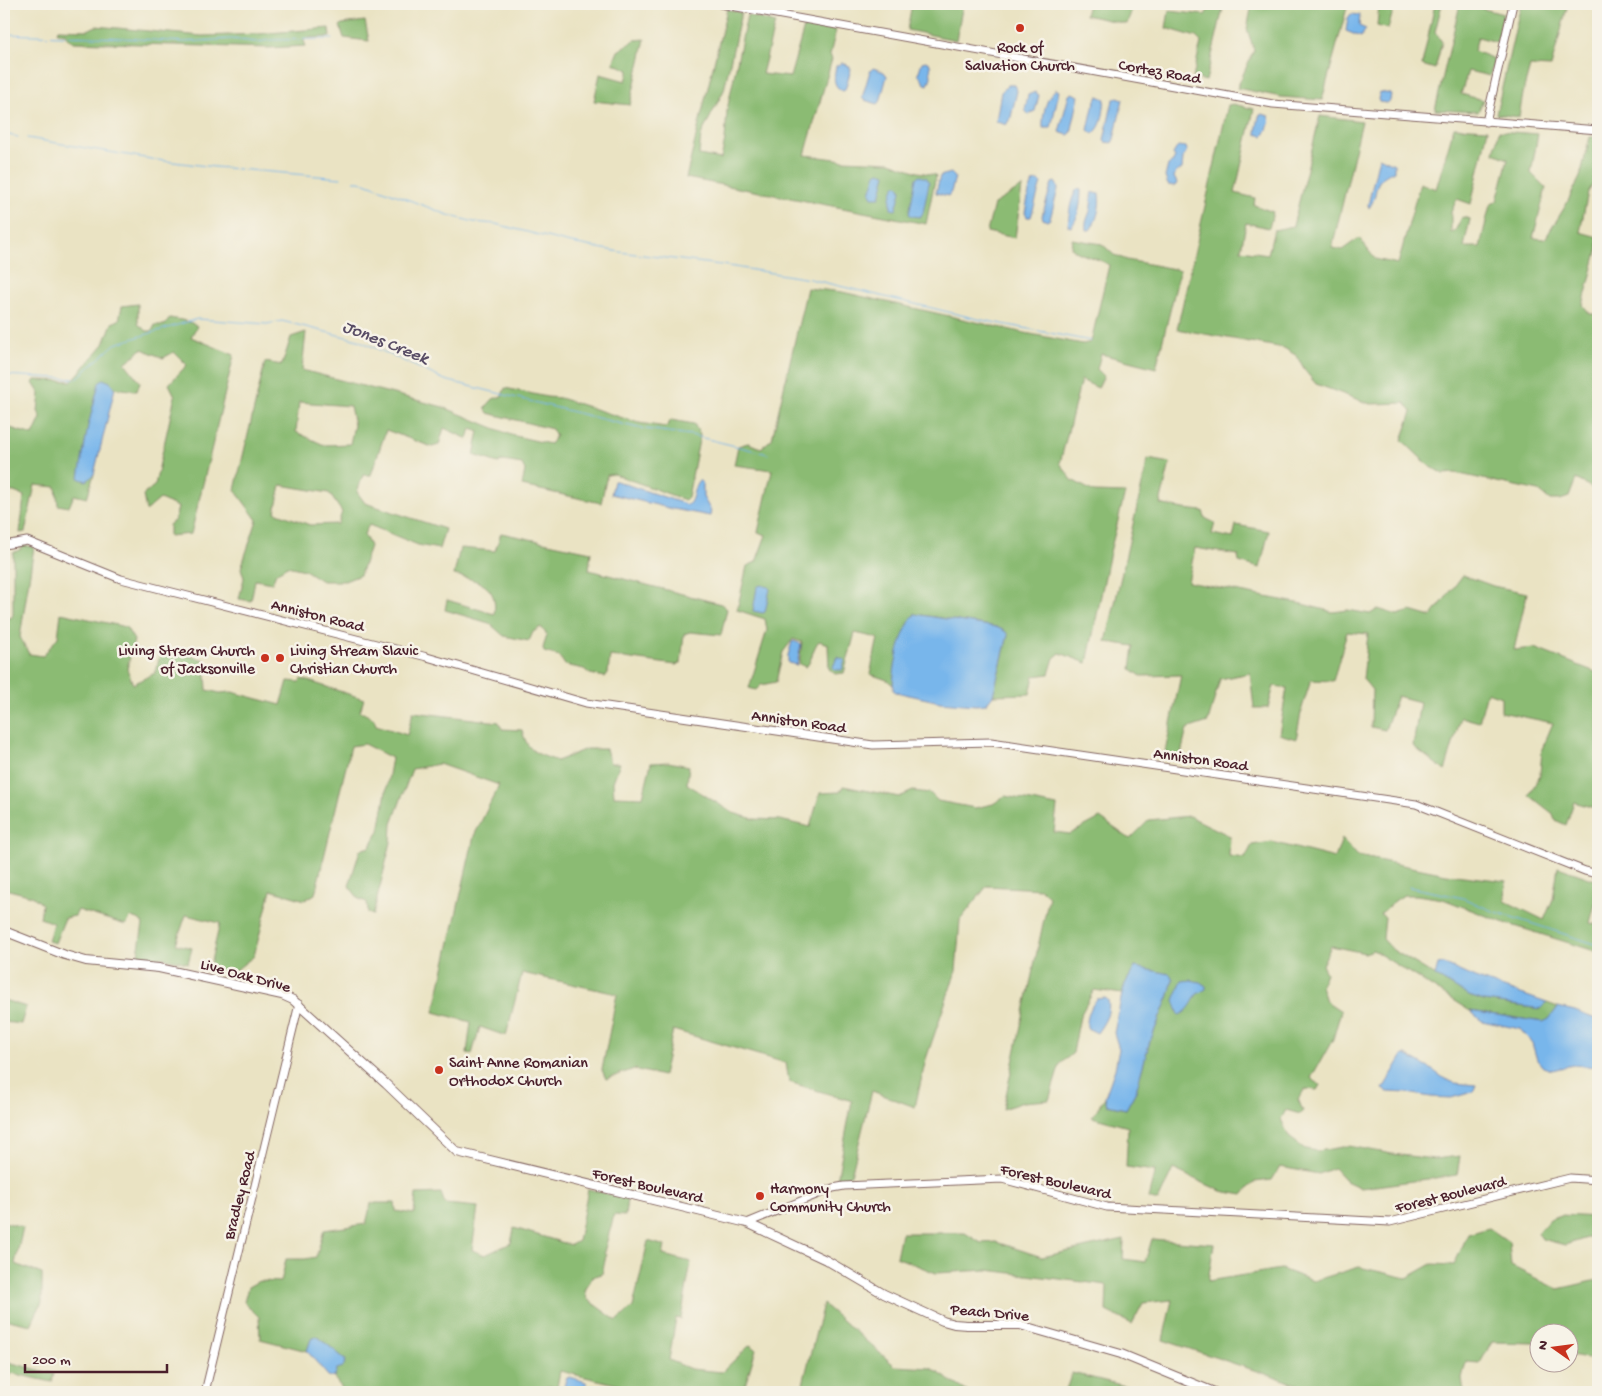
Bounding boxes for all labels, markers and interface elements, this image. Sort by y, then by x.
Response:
marker: Rock of Salvation Church [1014,22,1026,34]
place label: Rock of Salvation Church [965,40,1075,77]
street label: Cortez Road [1117,57,1204,90]
water label: Jones Creek [339,317,433,371]
street label: Anniston Road [269,597,367,639]
place label: Living Stream Church of Jacksonville [118,643,256,680]
place label: Living Stream Slavic Christian Church [290,643,419,680]
marker: Living Stream Church of Jacksonville [259,652,271,664]
marker: Living Stream Slavic Christian Church [274,652,286,664]
street label: Anniston Road [750,707,849,740]
street label: Anniston Road [1152,745,1251,778]
street label: Live Oak Drive [198,956,293,999]
place label: Saint Anne Romanian Orthodox Church [449,1055,588,1092]
marker: Saint Anne Romanian Orthodox Church [433,1064,445,1076]
street label: Bradley Road [221,1148,262,1243]
street label: Forest Boulevard [997,1161,1114,1206]
street label: Forest Boulevard [589,1165,706,1210]
street label: Forest Boulevard [1393,1173,1510,1220]
place label: Harmony Community Church [770,1181,891,1218]
marker: Harmony Community Church [754,1190,766,1202]
street label: Peach Drive [949,1302,1030,1327]
north arrow [1530,1324,1580,1374]
text: N [1534,1339,1553,1352]
scale bar [25,1341,168,1373]
text: 200 m [32,1352,71,1370]

